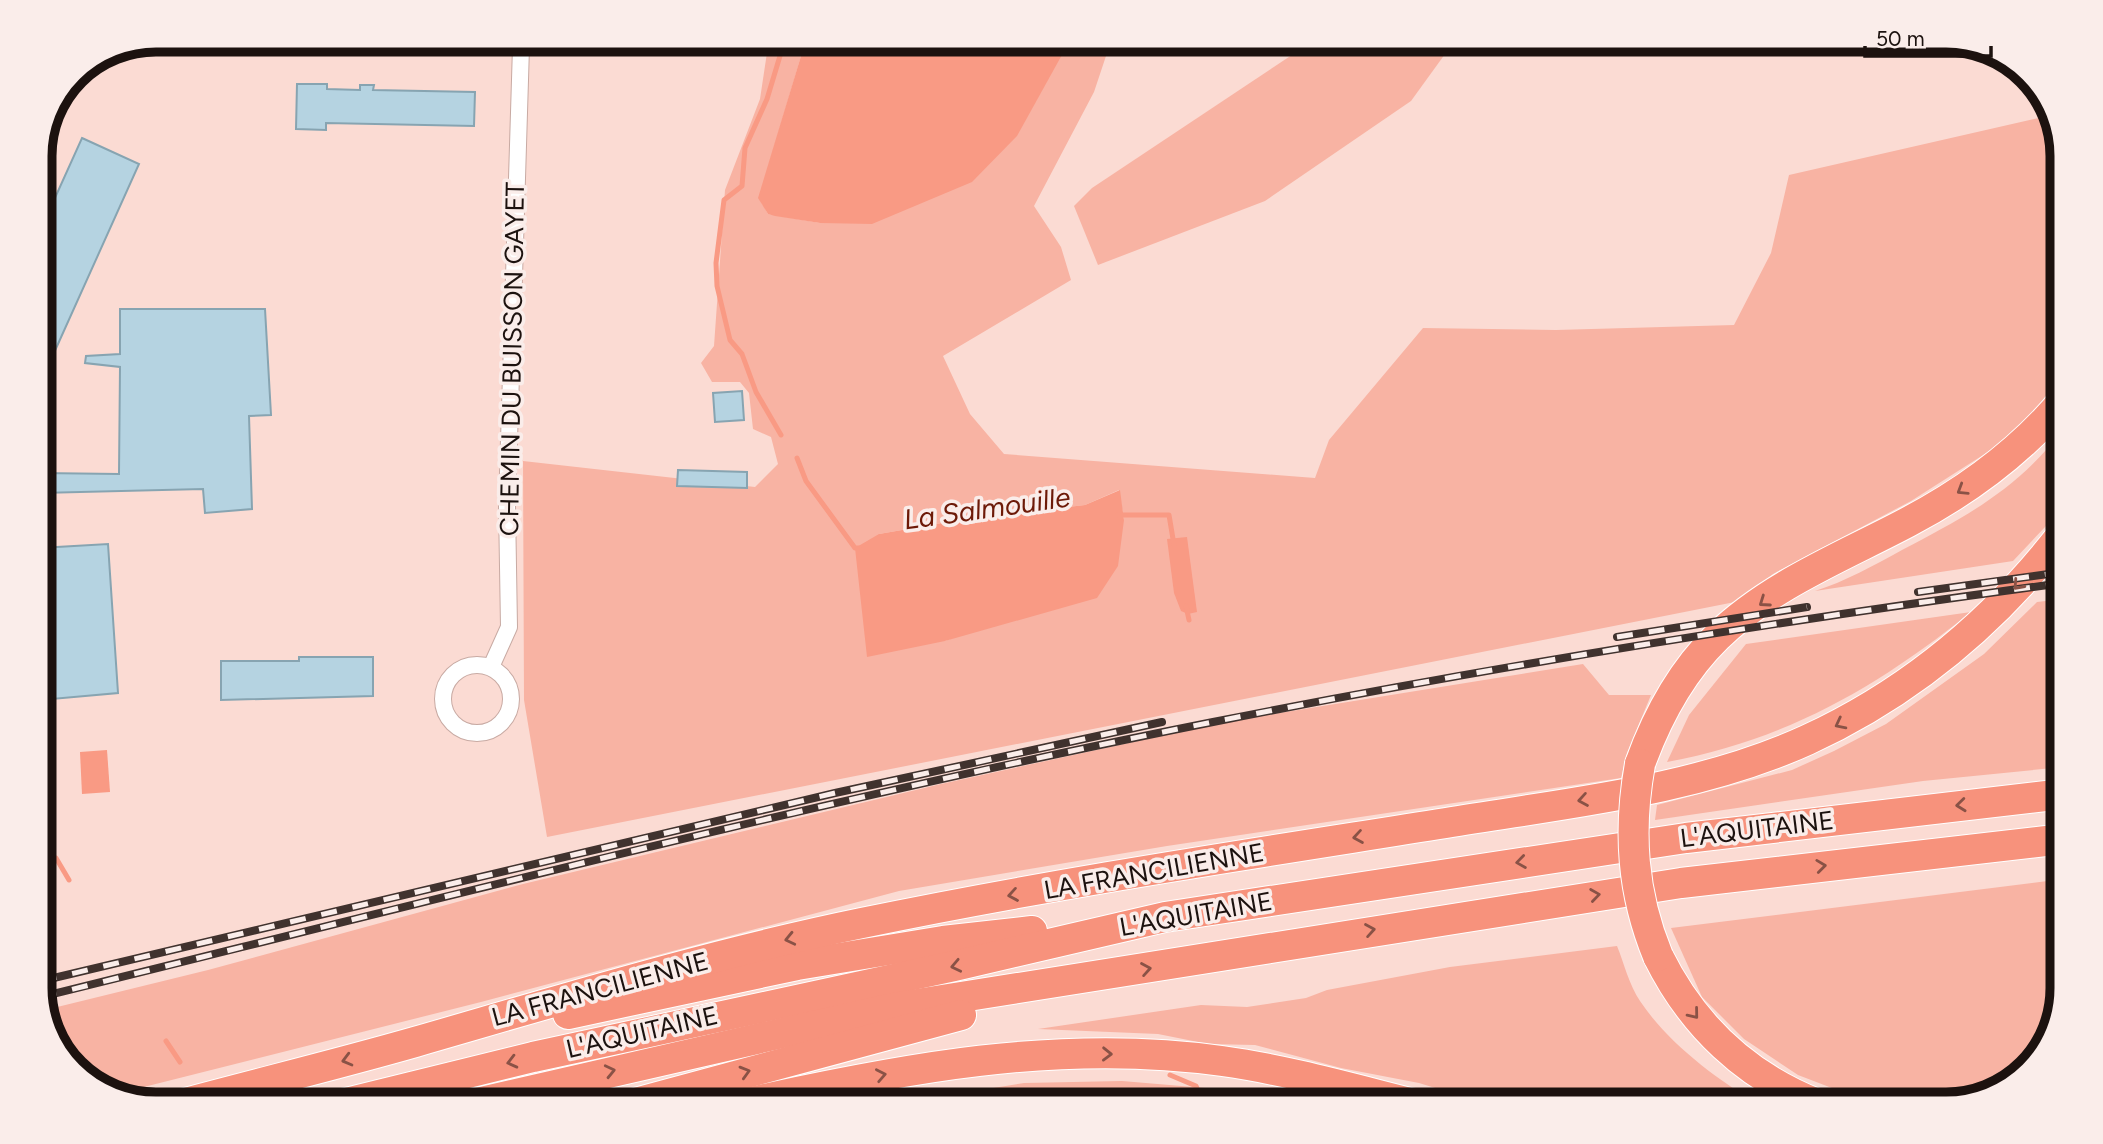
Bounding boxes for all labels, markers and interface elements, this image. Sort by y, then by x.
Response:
scale bar [1865,14,1991,58]
text: 50 m [1876,26,1925,51]
street label: CHEMIN DU BUISSON GAYET [493,181,531,536]
water label: La Salmouille [902,479,1072,537]
one-way arrow [1957,482,1970,495]
one-way arrow [2014,577,2027,590]
one-way arrow [1759,594,1772,606]
one-way arrow [1834,715,1847,729]
one-way arrow [1577,792,1589,807]
one-way arrow [1955,797,1966,812]
street label: L'AQUITAINE [1678,804,1836,854]
one-way arrow [1353,829,1364,844]
street label: LA FRANCILIENNE [1041,836,1267,906]
one-way arrow [1516,854,1527,869]
one-way arrow [1815,858,1827,873]
street label: L'AQUITAINE [1117,885,1275,943]
one-way arrow [1007,886,1019,901]
one-way arrow [1589,888,1601,903]
one-way arrow [1364,923,1376,938]
one-way arrow [784,931,796,945]
street label: LA FRANCILIENNE [488,945,712,1033]
one-way arrow [950,957,962,972]
one-way arrow [1140,962,1152,977]
street label: L'AQUITAINE [563,999,721,1065]
one-way arrow [1685,1006,1698,1019]
one-way arrow [1103,1046,1113,1062]
one-way arrow [341,1052,353,1066]
one-way arrow [506,1054,518,1068]
one-way arrow [604,1065,616,1079]
one-way arrow [739,1065,751,1080]
one-way arrow [875,1068,887,1083]

